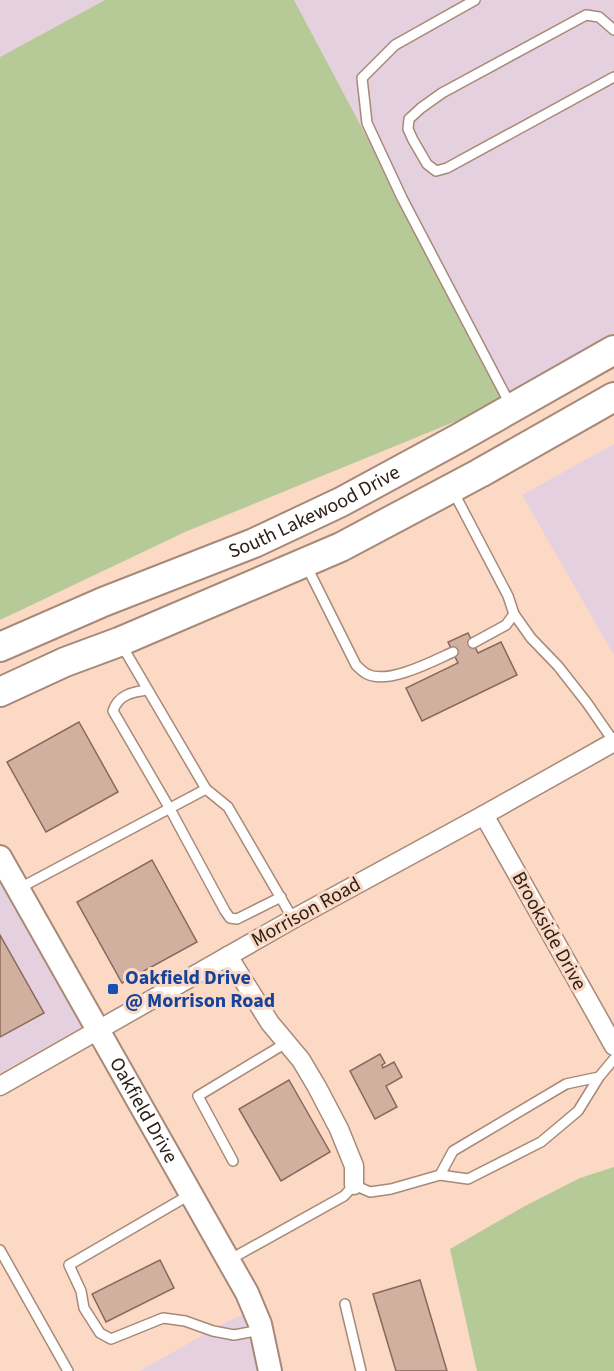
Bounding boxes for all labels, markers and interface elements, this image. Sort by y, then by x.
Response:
street label: South Lakewood Drive [224,459,405,566]
street label: Brookside Drive [505,867,593,995]
street label: Morrison Road [246,870,366,954]
place label: Oakfield Drive @ Morrison Road [125,964,275,1015]
marker: Oakfield Drive @ Morrison Road [106,982,120,996]
street label: Oakfield Drive [102,1052,185,1168]

